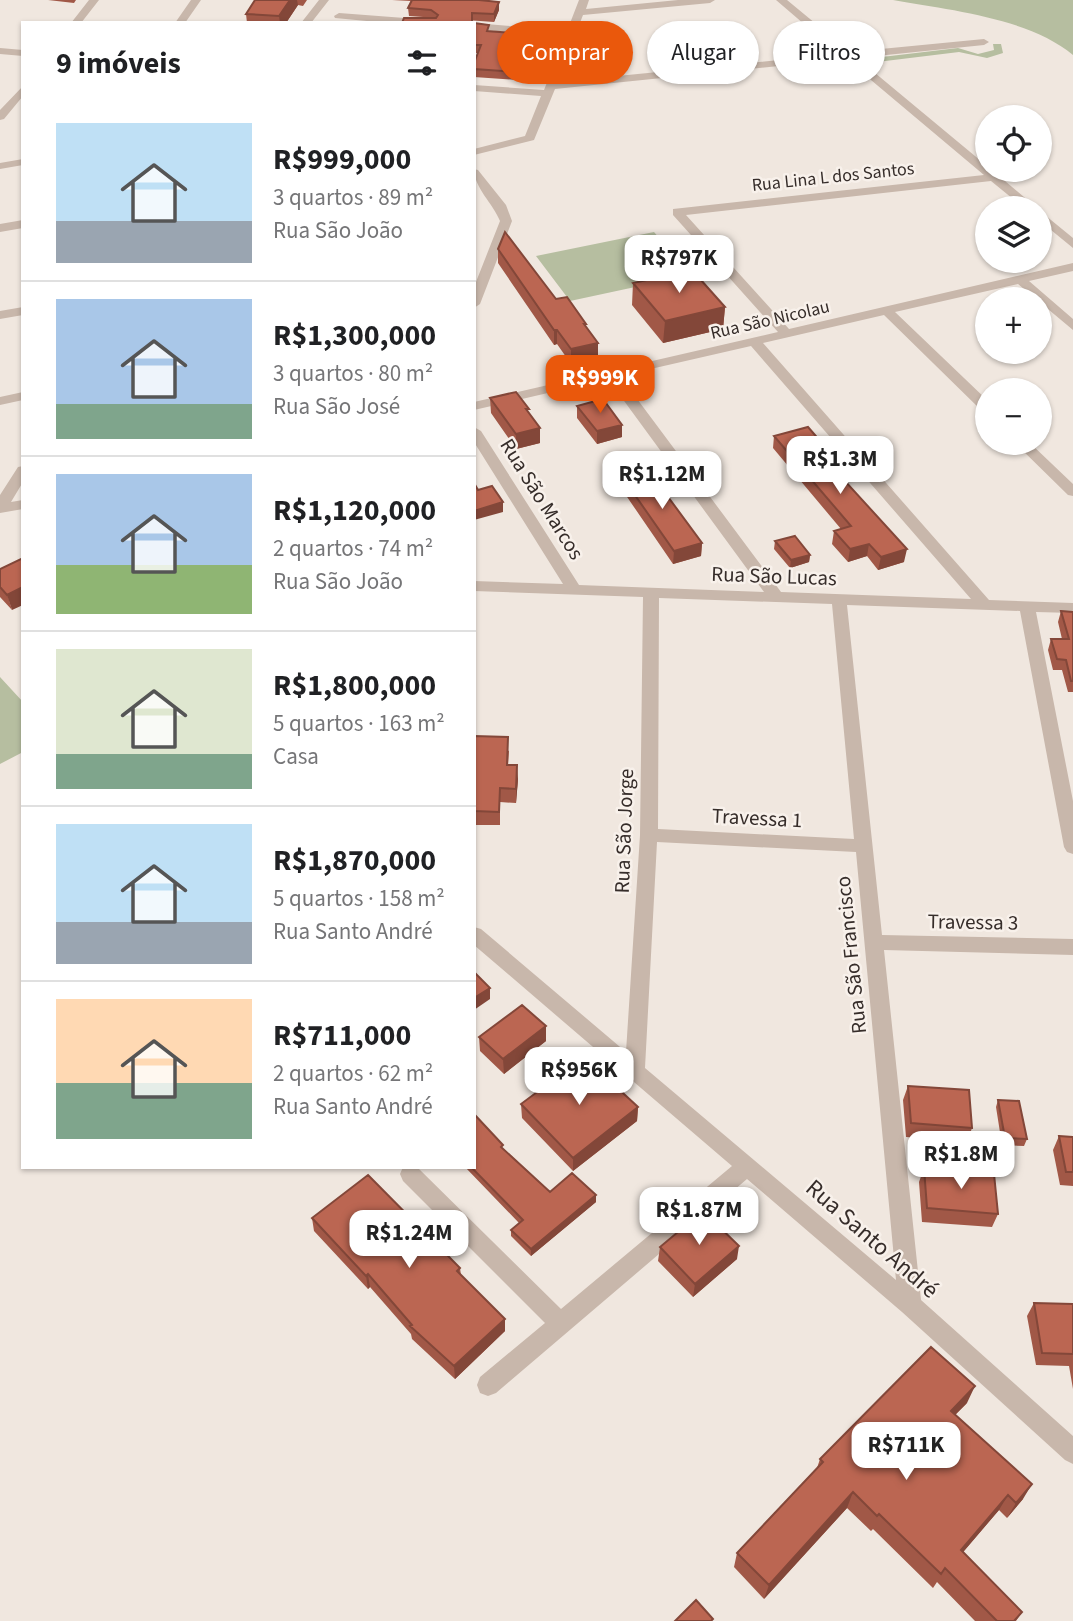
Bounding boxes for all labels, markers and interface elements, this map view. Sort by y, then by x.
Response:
chip: Comprar [497,21,633,84]
chip: Alugar [647,21,759,84]
chip: Filtros [773,21,885,84]
text: 9 imóveis [56,42,181,85]
icon: filters [403,44,441,82]
map controls [975,105,1052,455]
button: locate [975,105,1052,182]
text: R$999,000 [273,138,411,181]
icon: home [112,151,196,235]
street label: Rua Lina L dos Santos [751,156,915,198]
text: 3 quartos · 89 m² [273,181,433,214]
button: layers [975,196,1052,273]
text: Rua São João [273,214,403,247]
pin: R$797K [622,236,736,295]
text: R$797K [641,241,717,274]
button: + [975,287,1052,364]
street label: Rua São Nicolau [708,294,832,346]
text: R$1,300,000 [273,314,436,357]
icon: home [112,327,196,411]
pin: R$999K [543,356,657,415]
text: 3 quartos · 80 m² [273,357,433,390]
text: R$999K [562,361,638,394]
button: − [975,378,1052,455]
text: Rua São José [273,390,400,423]
street label: Rua São Marcos [493,433,591,566]
pin: R$1.3M [783,436,897,496]
text: R$1.3M [803,442,877,475]
pin: R$1.12M [597,452,727,511]
text: R$1.12M [618,457,706,490]
text: R$1,120,000 [273,489,436,532]
icon: home [112,502,196,586]
text: 2 quartos · 74 m² [273,532,433,565]
street label: Rua São Lucas [711,559,838,593]
text: Rua São João [273,565,403,598]
text: R$1,800,000 [273,664,436,707]
icon: home [112,677,196,761]
text: 5 quartos · 163 m² [273,707,445,740]
text: Casa [273,740,319,773]
street label: Rua São Jorge [607,768,641,894]
street label: Travessa 1 [711,801,803,835]
text: R$1,870,000 [273,839,436,882]
icon: home [112,852,196,936]
street label: Rua São Francisco [828,875,874,1035]
text: 5 quartos · 158 m² [273,882,445,915]
street label: Travessa 3 [927,906,1019,938]
text: Rua Santo André [273,915,433,948]
text: R$711,000 [273,1014,411,1057]
icon: home [112,1027,196,1111]
pin: R$956K [522,1048,636,1107]
text: R$956K [541,1053,617,1086]
text: 2 quartos · 62 m² [273,1057,433,1090]
text: Rua Santo André [273,1090,433,1123]
pin: R$1.8M [904,1132,1018,1191]
text: R$1.8M [924,1137,998,1170]
street label: Rua Santo André [798,1171,946,1307]
pin: R$1.87M [634,1188,764,1247]
text: R$1.87M [655,1193,743,1226]
pin: R$1.24M [344,1210,474,1270]
text: R$1.24M [365,1216,453,1249]
pin: R$711K [849,1422,963,1482]
text: R$711K [868,1428,944,1461]

